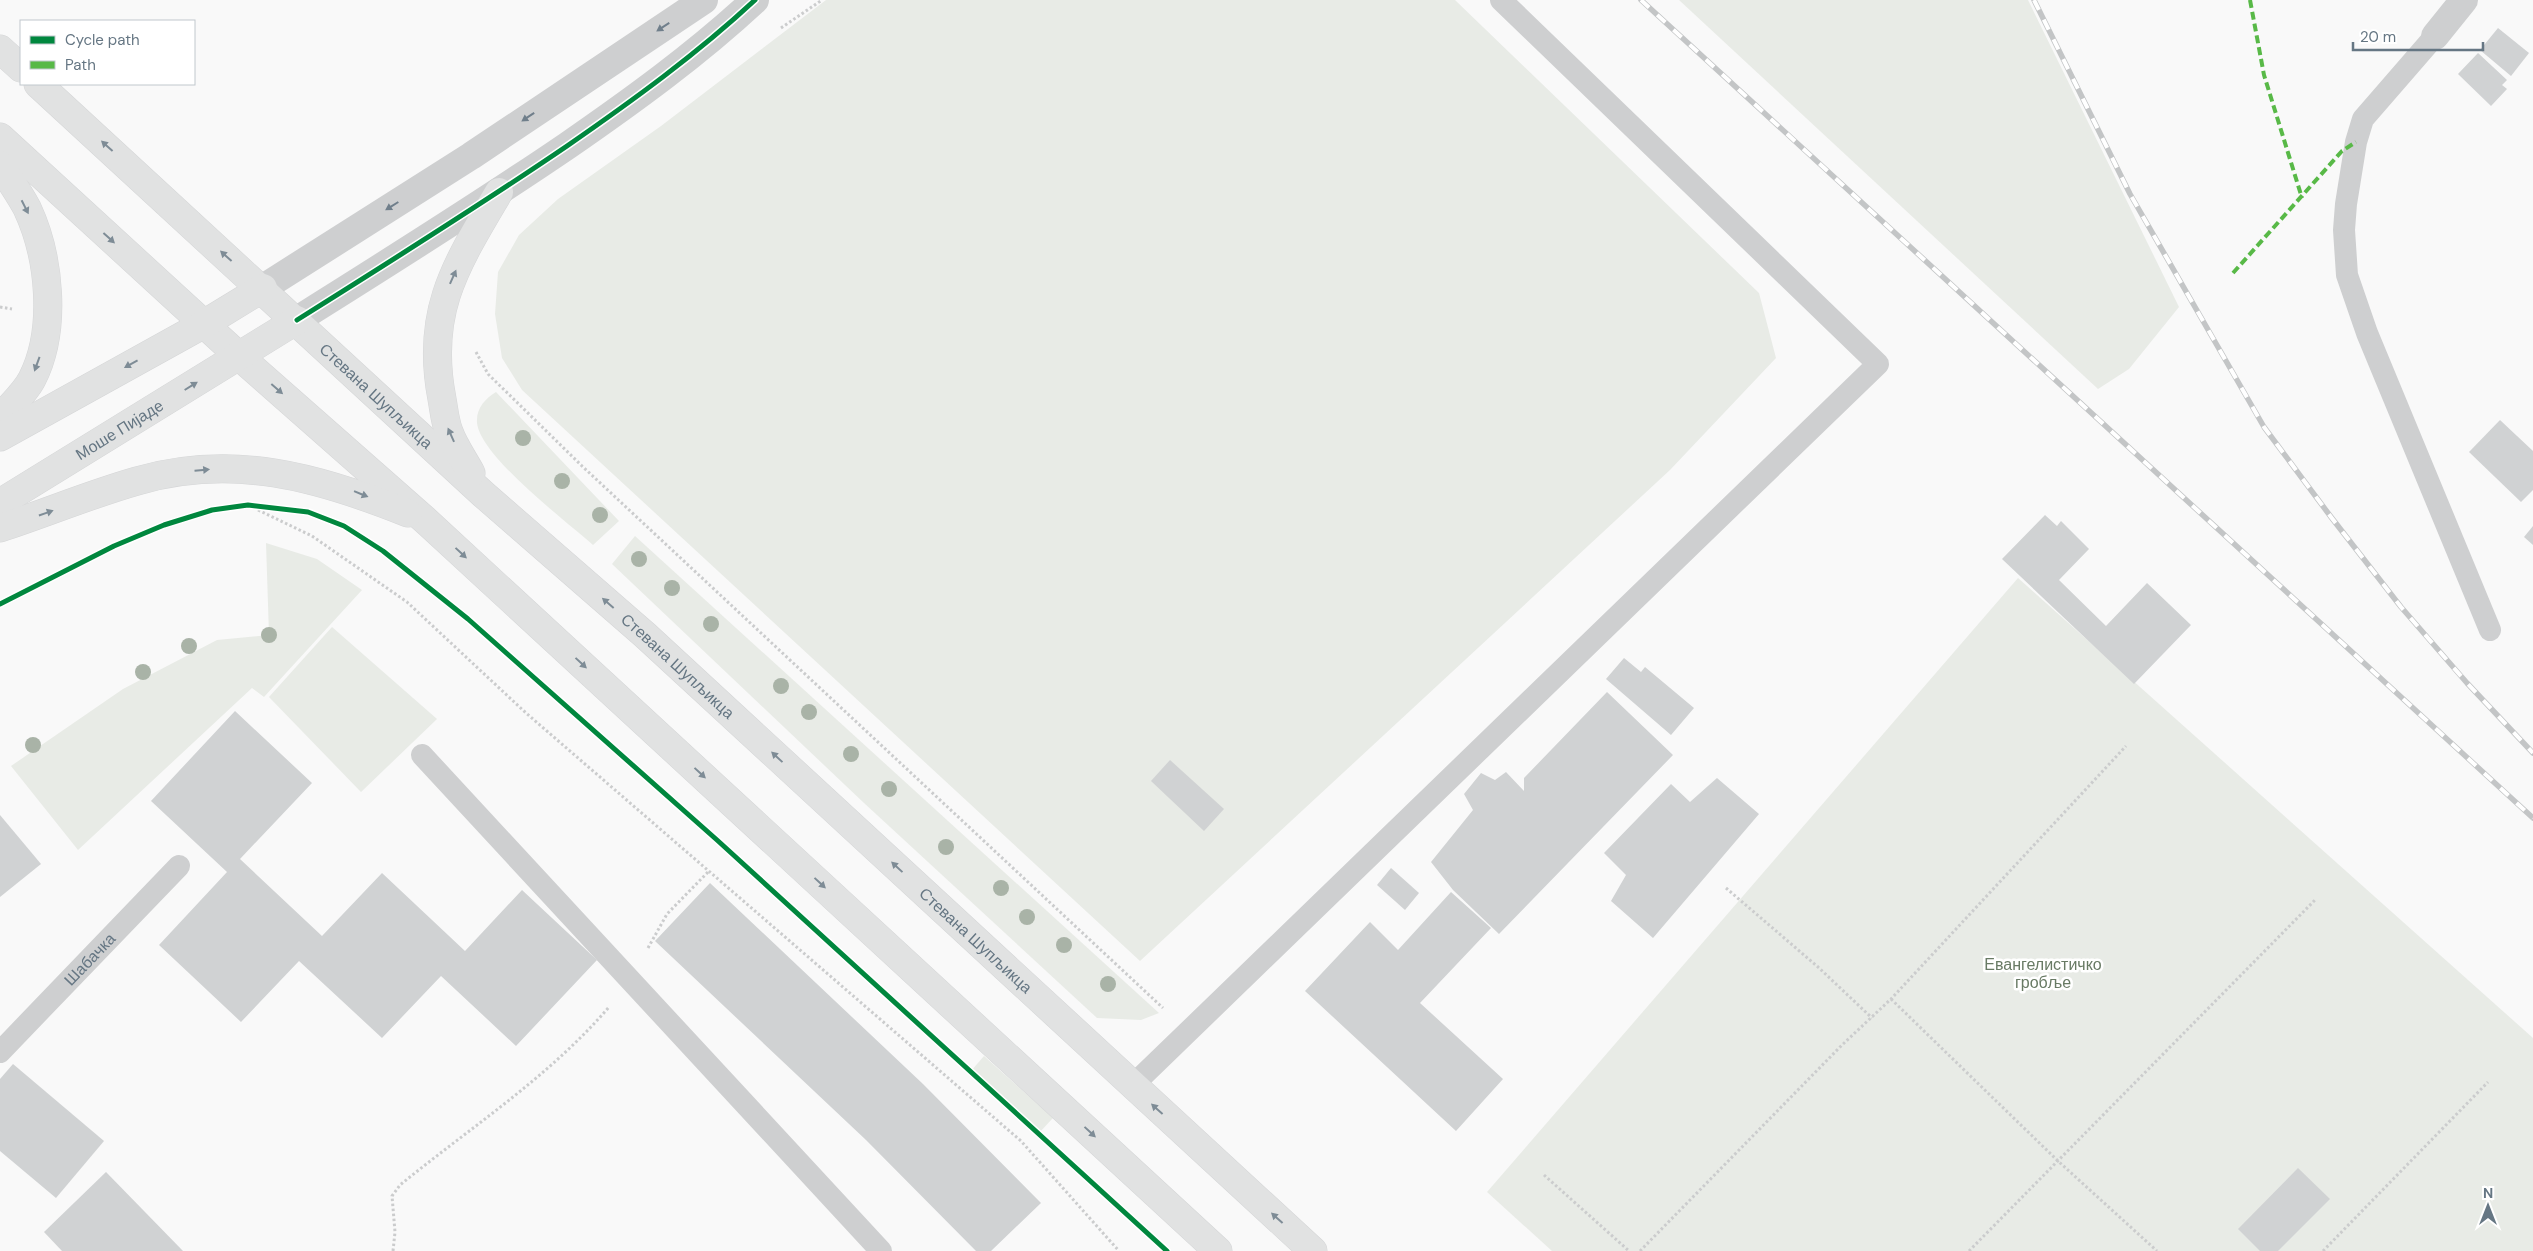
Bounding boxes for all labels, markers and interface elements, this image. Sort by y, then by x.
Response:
legend [20,20,195,85]
scale bar [2353,20,2483,52]
one-way arrow [656,22,670,31]
text: 20 m [2360,27,2396,47]
text: Cycle path [65,30,140,50]
text: Path [65,55,96,75]
one-way arrow [521,112,535,122]
one-way arrow [101,140,113,152]
one-way arrow [21,200,29,214]
one-way arrow [386,201,399,211]
one-way arrow [102,232,114,244]
one-way arrow [221,250,233,262]
one-way arrow [449,270,457,284]
street label: Стевана Шупљикца [315,339,437,454]
one-way arrow [33,357,40,372]
one-way arrow [123,360,138,368]
one-way arrow [184,382,198,391]
one-way arrow [270,383,282,395]
street label: Моше Пијаде [72,395,167,465]
one-way arrow [447,428,455,442]
one-way arrow [195,465,211,473]
one-way arrow [354,491,369,499]
one-way arrow [39,508,54,516]
one-way arrow [455,547,467,559]
one-way arrow [601,597,614,608]
street label: Стевана Шупљикца [616,609,739,723]
one-way arrow [574,657,586,669]
one-way arrow [772,751,784,763]
one-way arrow [694,767,706,779]
one-way arrow [891,861,903,873]
one-way arrow [813,877,825,889]
street label: Стевана Шупљикца [915,883,1037,998]
street label: Шабачка [60,928,120,990]
park label: Евангелистичко гробље [1984,954,2102,993]
one-way arrow [1151,1103,1164,1114]
one-way arrow [1084,1126,1096,1138]
north arrow [2463,1181,2513,1231]
text: N [2483,1184,2493,1202]
one-way arrow [1272,1212,1284,1224]

